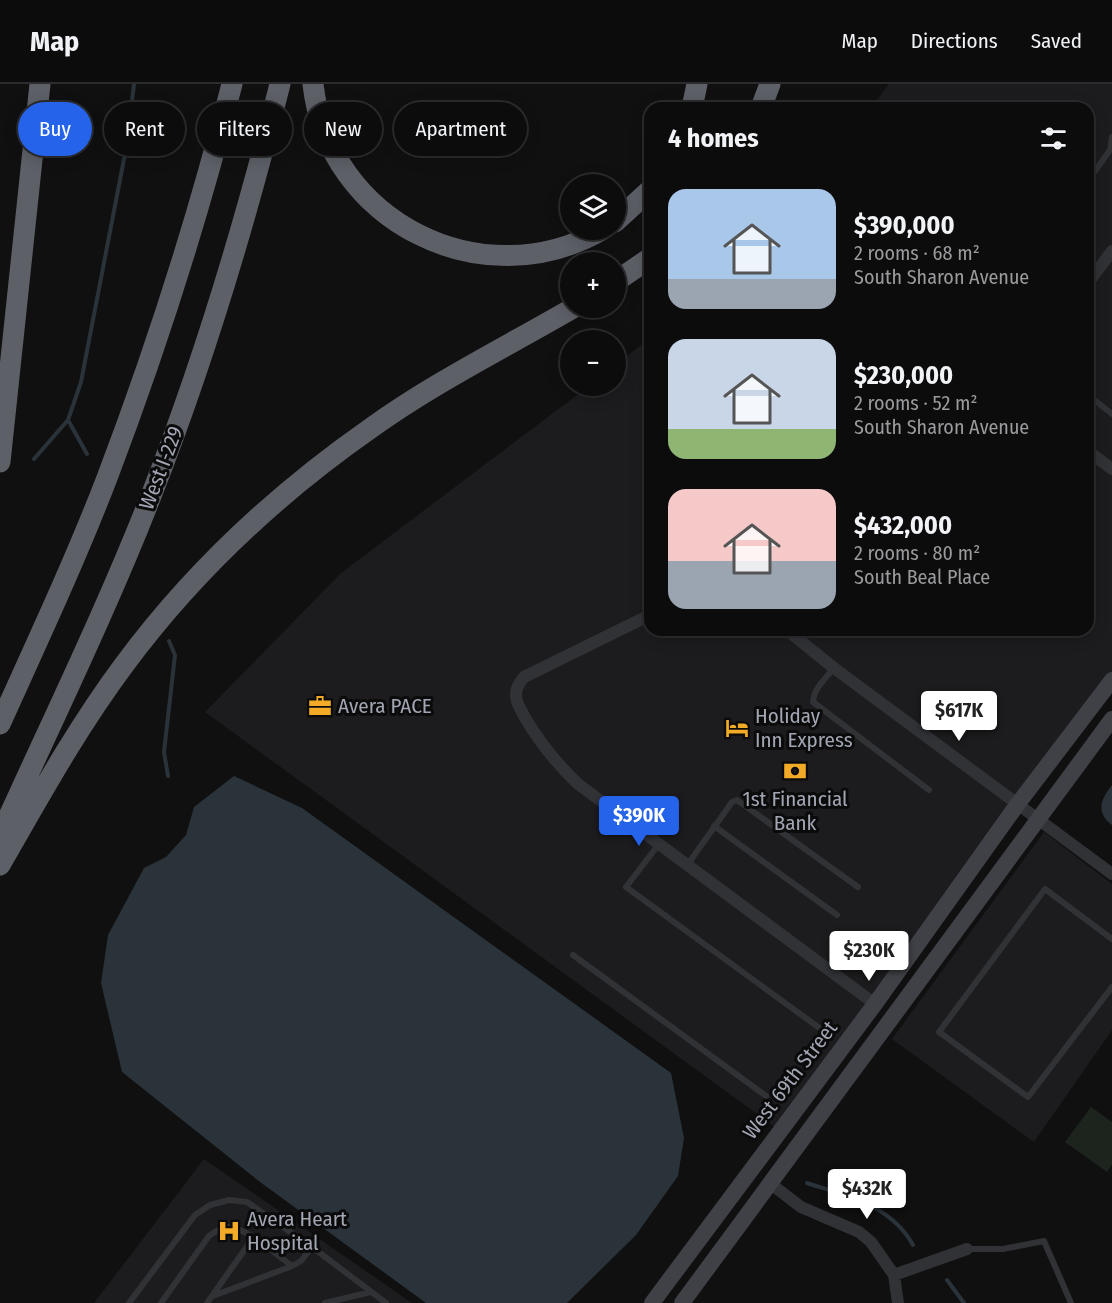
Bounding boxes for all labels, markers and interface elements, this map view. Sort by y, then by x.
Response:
text: Map [30,25,79,58]
text: Map [841,28,878,54]
text: Directions [911,28,998,54]
text: Saved [1031,28,1082,54]
chip: Buy [18,102,92,156]
chip: Rent [104,102,185,156]
chip: Filters [197,102,292,156]
chip: New [304,102,382,156]
chip: Apartment [394,102,527,156]
icon: filters [1037,122,1070,155]
text: 4 homes [668,123,759,154]
map controls [560,174,626,396]
button: layers [560,174,626,240]
text: $390,000 [854,210,955,241]
icon: home [716,213,788,285]
text: 2 rooms · 68 m² [854,241,980,265]
button: + [560,252,626,318]
text: South Sharon Avenue [854,265,1029,289]
button: − [560,330,626,396]
text: $230,000 [854,360,953,391]
icon: home [716,363,788,435]
text: 2 rooms · 52 m² [854,391,978,415]
text: South Sharon Avenue [854,415,1029,439]
street label: West I-229 [133,423,189,513]
text: $432,000 [854,510,952,541]
icon: home [716,513,788,585]
text: 2 rooms · 80 m² [854,541,980,565]
text: South Beal Place [854,565,990,589]
pin: $617K [917,691,1001,742]
office icon: Avera PACE [307,693,333,719]
place label: Avera PACE [338,693,432,719]
text: $617K [935,698,983,722]
place label: Holiday Inn Express [755,703,853,753]
hotel icon: Holiday Inn Express [724,715,750,741]
bank icon: 1st Financial Bank [782,758,808,784]
place label: 1st Financial Bank [742,786,848,836]
pin: $390K [597,796,681,847]
text: $390K [613,803,665,827]
pin: $230K [827,931,911,982]
text: $230K [843,938,895,962]
street label: West 69th Street [737,1016,843,1144]
pin: $432K [825,1169,909,1220]
text: $432K [842,1176,892,1200]
place label: Avera Heart Hospital [247,1206,347,1256]
hospital icon: Avera Heart Hospital [216,1218,242,1244]

